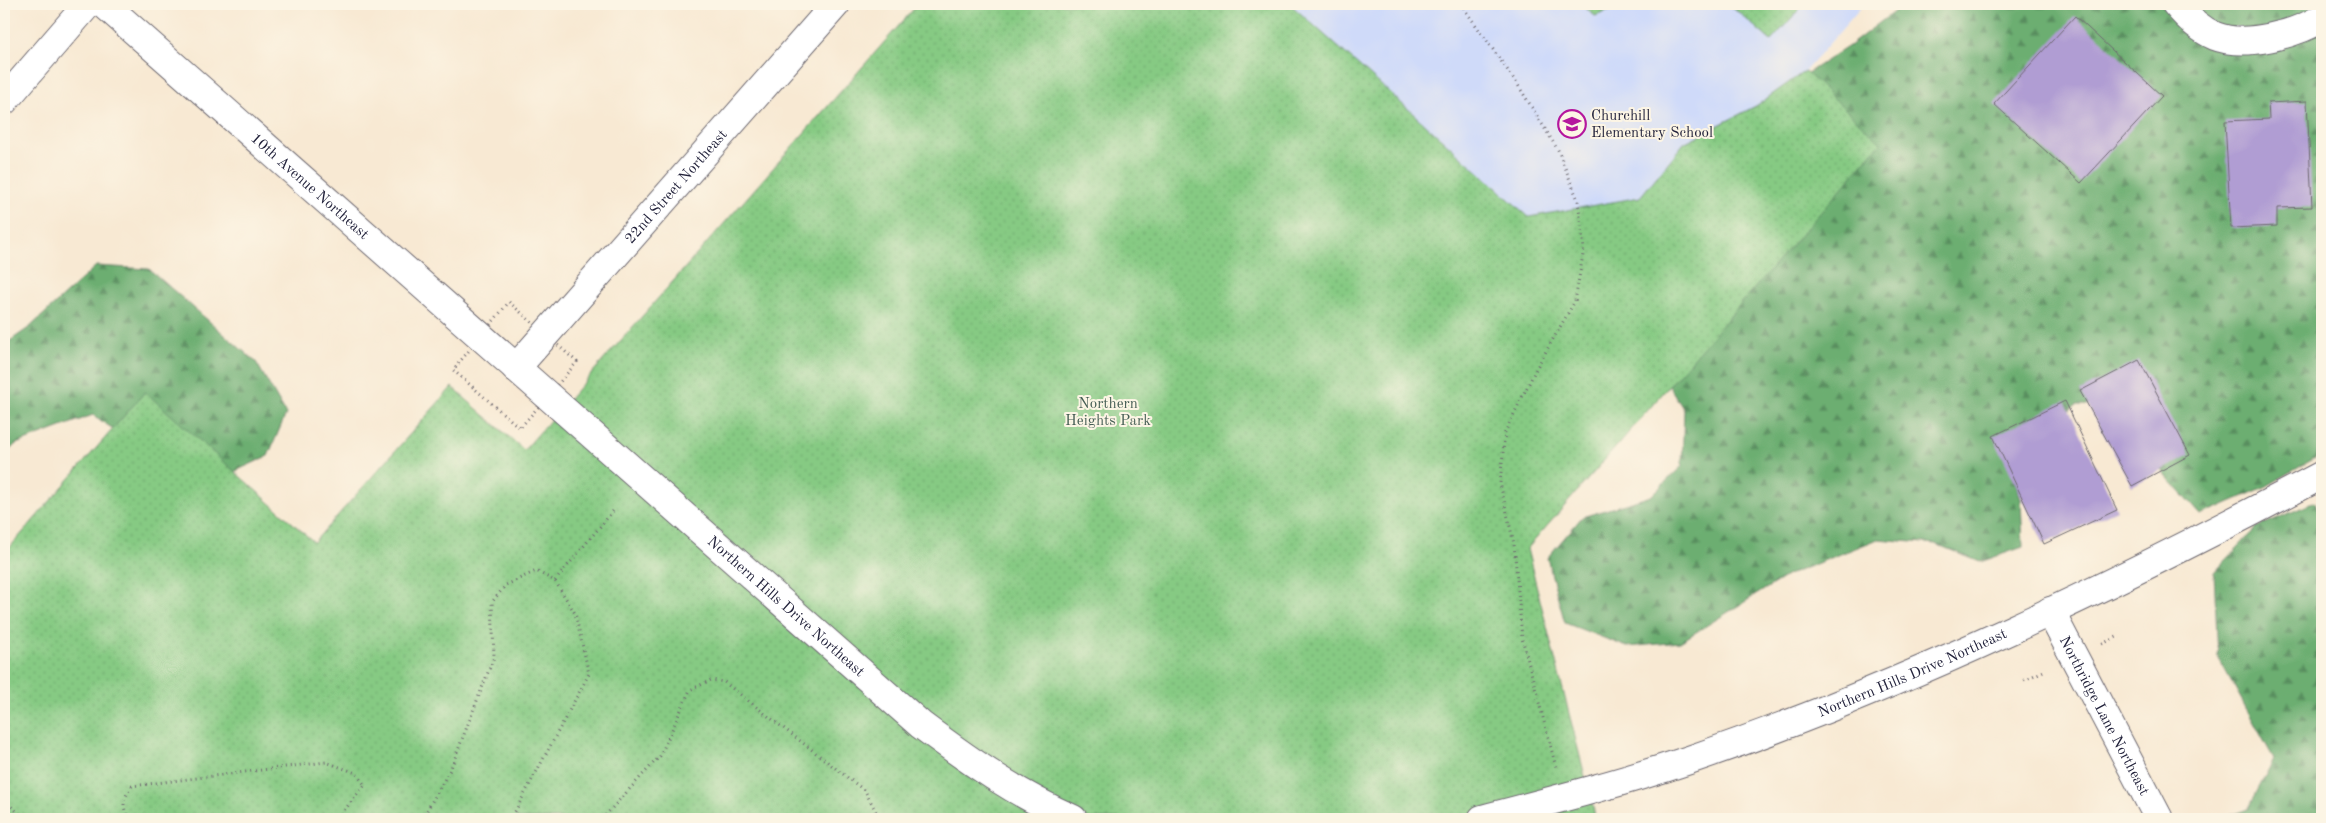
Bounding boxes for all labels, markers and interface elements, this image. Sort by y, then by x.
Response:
school or university icon: Churchill Elementary School [1557,109,1587,139]
place label: Churchill Elementary School [1591,109,1713,141]
street label: 22nd Street Northeast [623,127,731,247]
street label: 10th Avenue Northeast [247,131,371,243]
park label: Northern Heights Park [1065,397,1151,429]
street label: Northern Hills Drive Northeast [704,534,867,680]
street label: Northern Hills Drive Northeast [1816,627,2009,721]
street label: Northridge Lane Northeast [2056,634,2151,798]

